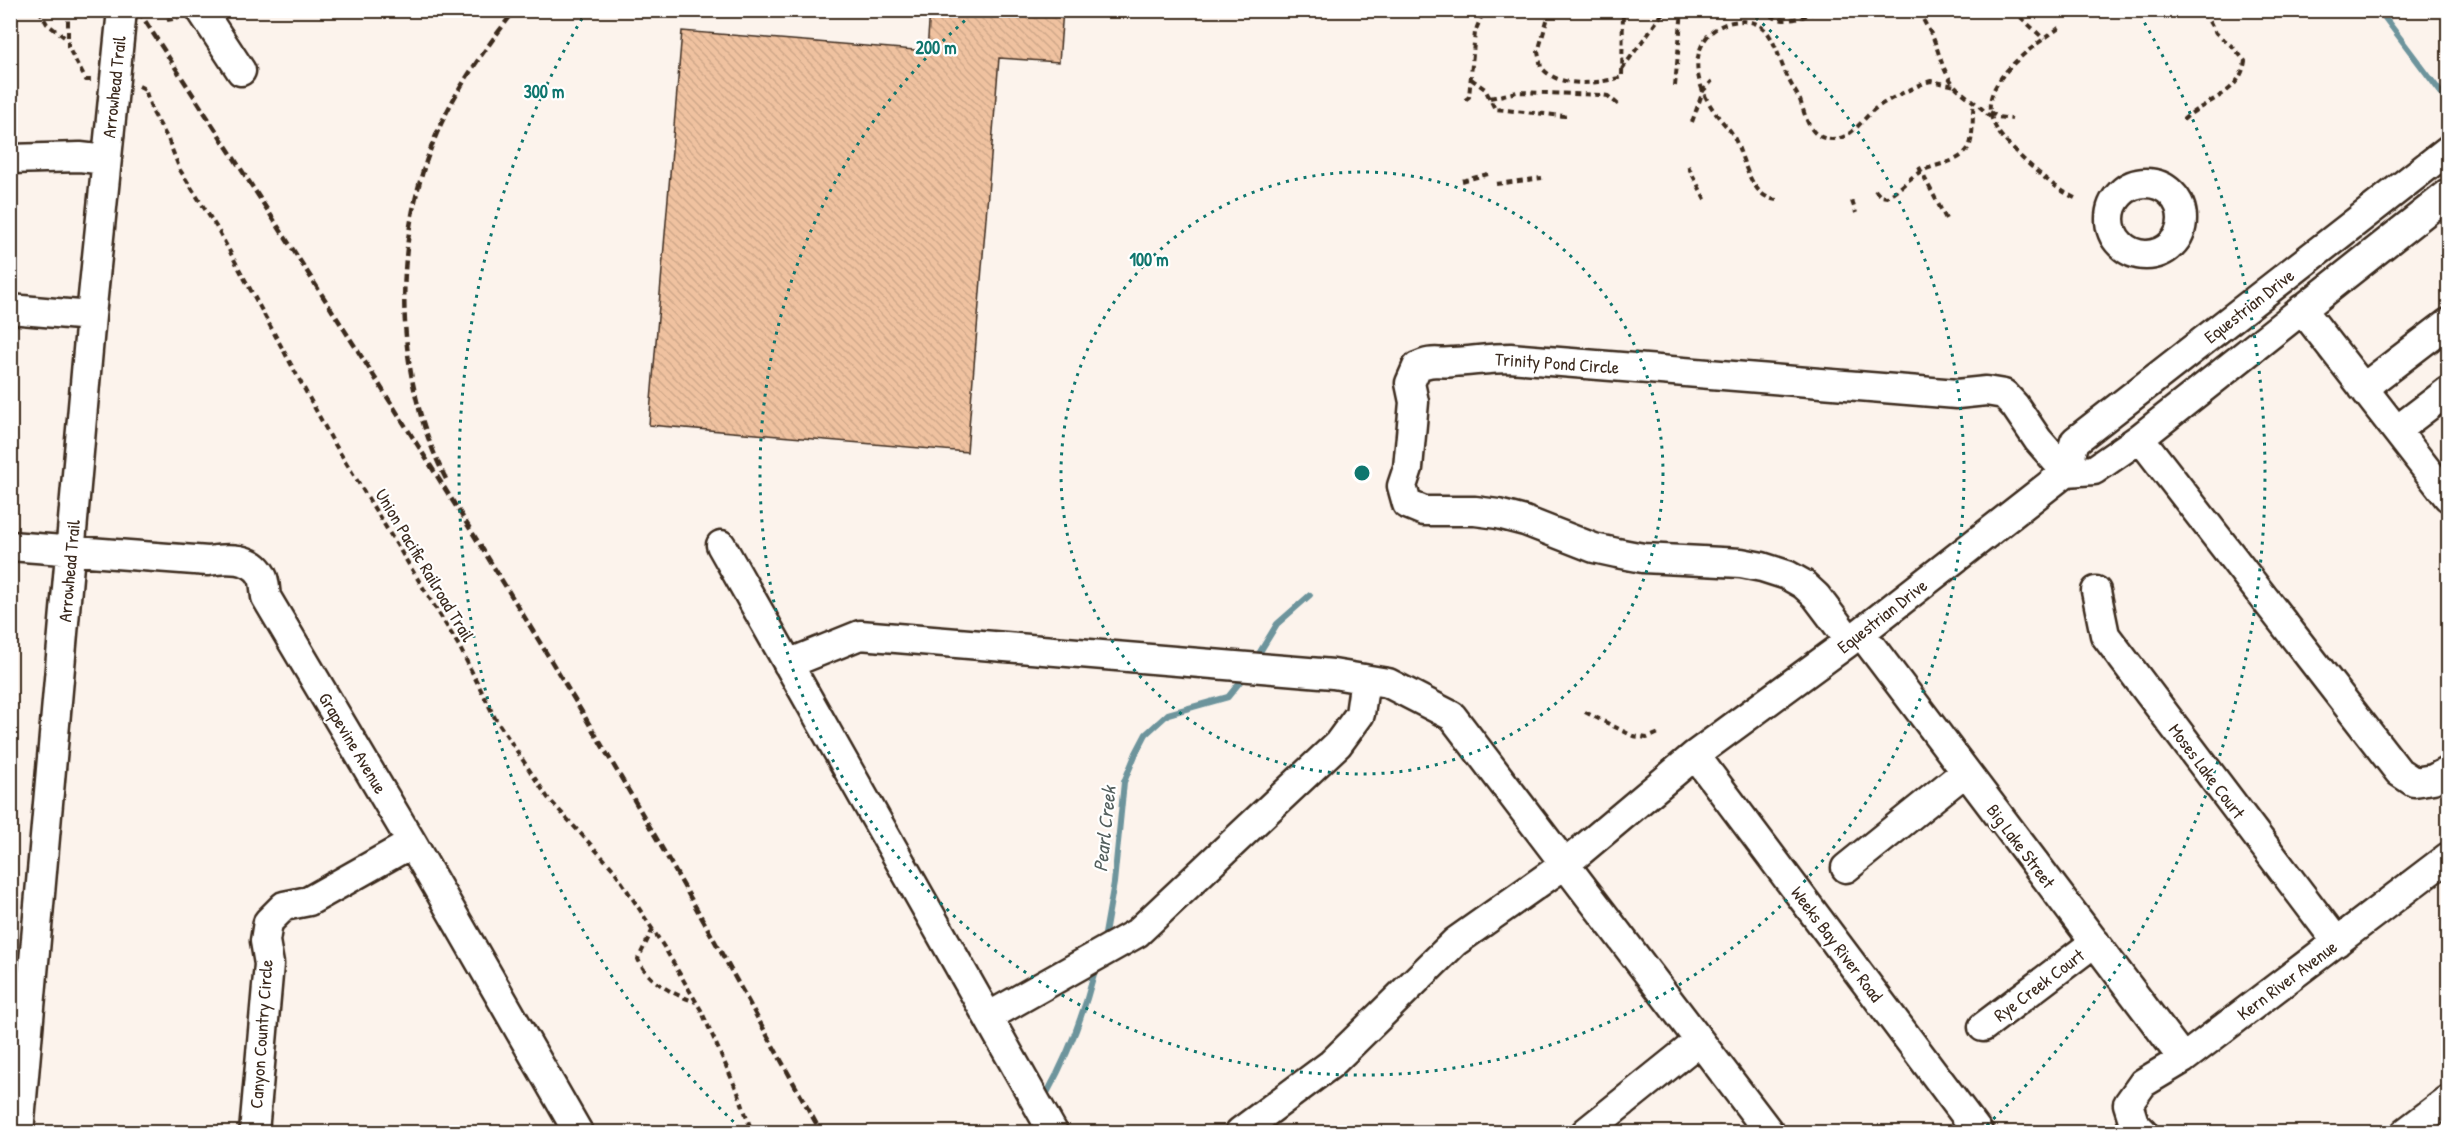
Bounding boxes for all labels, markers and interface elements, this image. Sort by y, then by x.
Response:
street label: Arrowhead Trail [96,35,132,139]
text: 200 m [916,35,956,60]
text: 300 m [524,79,564,104]
text: 100 m [1129,247,1169,272]
street label: Equestrian Drive [2199,263,2299,349]
street label: Trinity Pond Circle [1494,346,1620,380]
centre of rings [1352,463,1372,483]
street label: Union Pacific Railroad Trail [369,484,481,646]
street label: Arrowhead Trail [52,519,86,623]
street label: Equestrian Drive [1832,573,1932,659]
street label: Grapevine Avenue [313,688,393,798]
street label: Moses Lake Court [2163,718,2251,824]
water label: Pearl Creek [1086,783,1122,873]
street label: Big Lake Street [1981,799,2061,894]
street label: Weeks Bay River Road [1785,881,1889,1007]
street label: Kern River Avenue [2232,934,2342,1026]
street label: Rye Creek Court [1989,942,2090,1027]
street label: Canyon Country Circle [243,959,279,1109]

